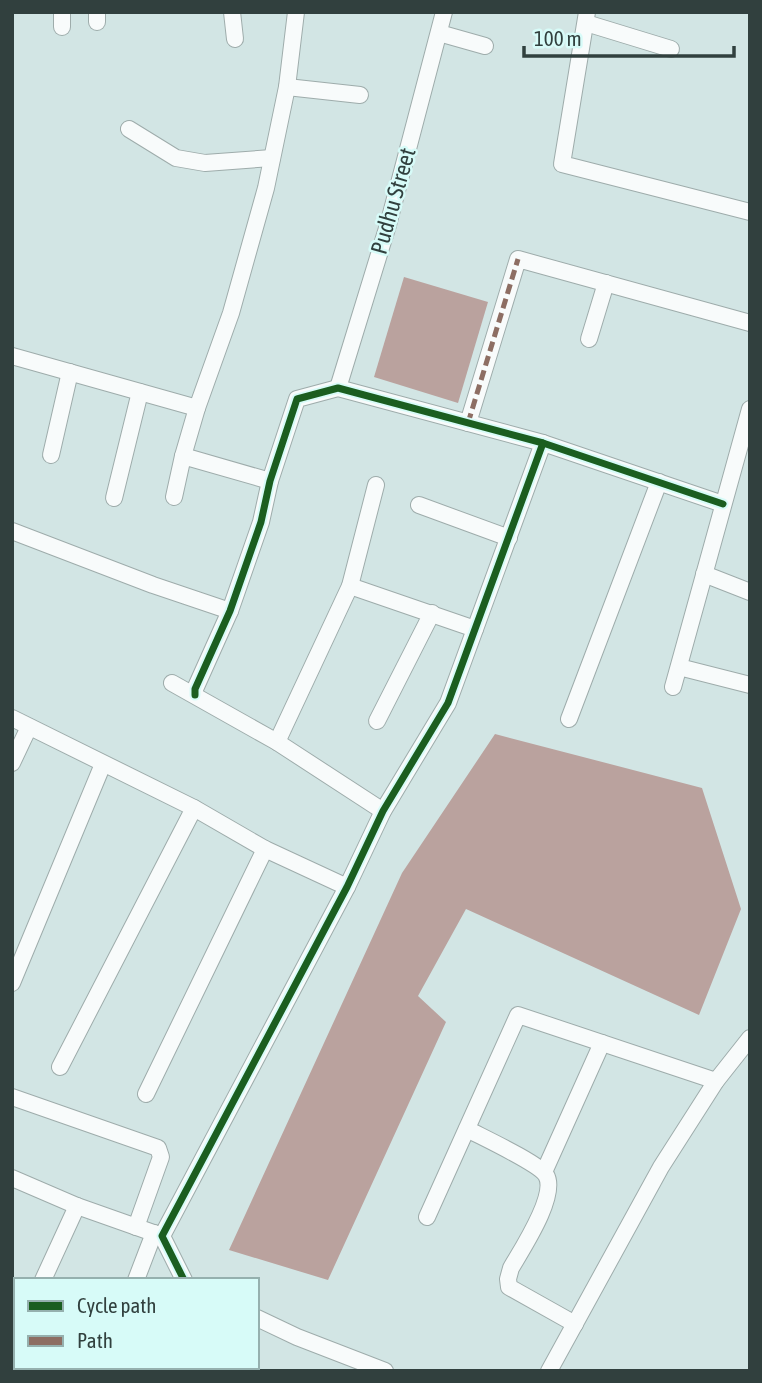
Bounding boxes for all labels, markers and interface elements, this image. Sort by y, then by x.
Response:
scale bar [524,14,734,58]
text: 100 m [534,26,582,50]
street label: Pudhu Street [365,145,421,257]
legend [14,1278,259,1369]
text: Cycle path [77,1293,156,1317]
text: Path [77,1328,113,1352]

